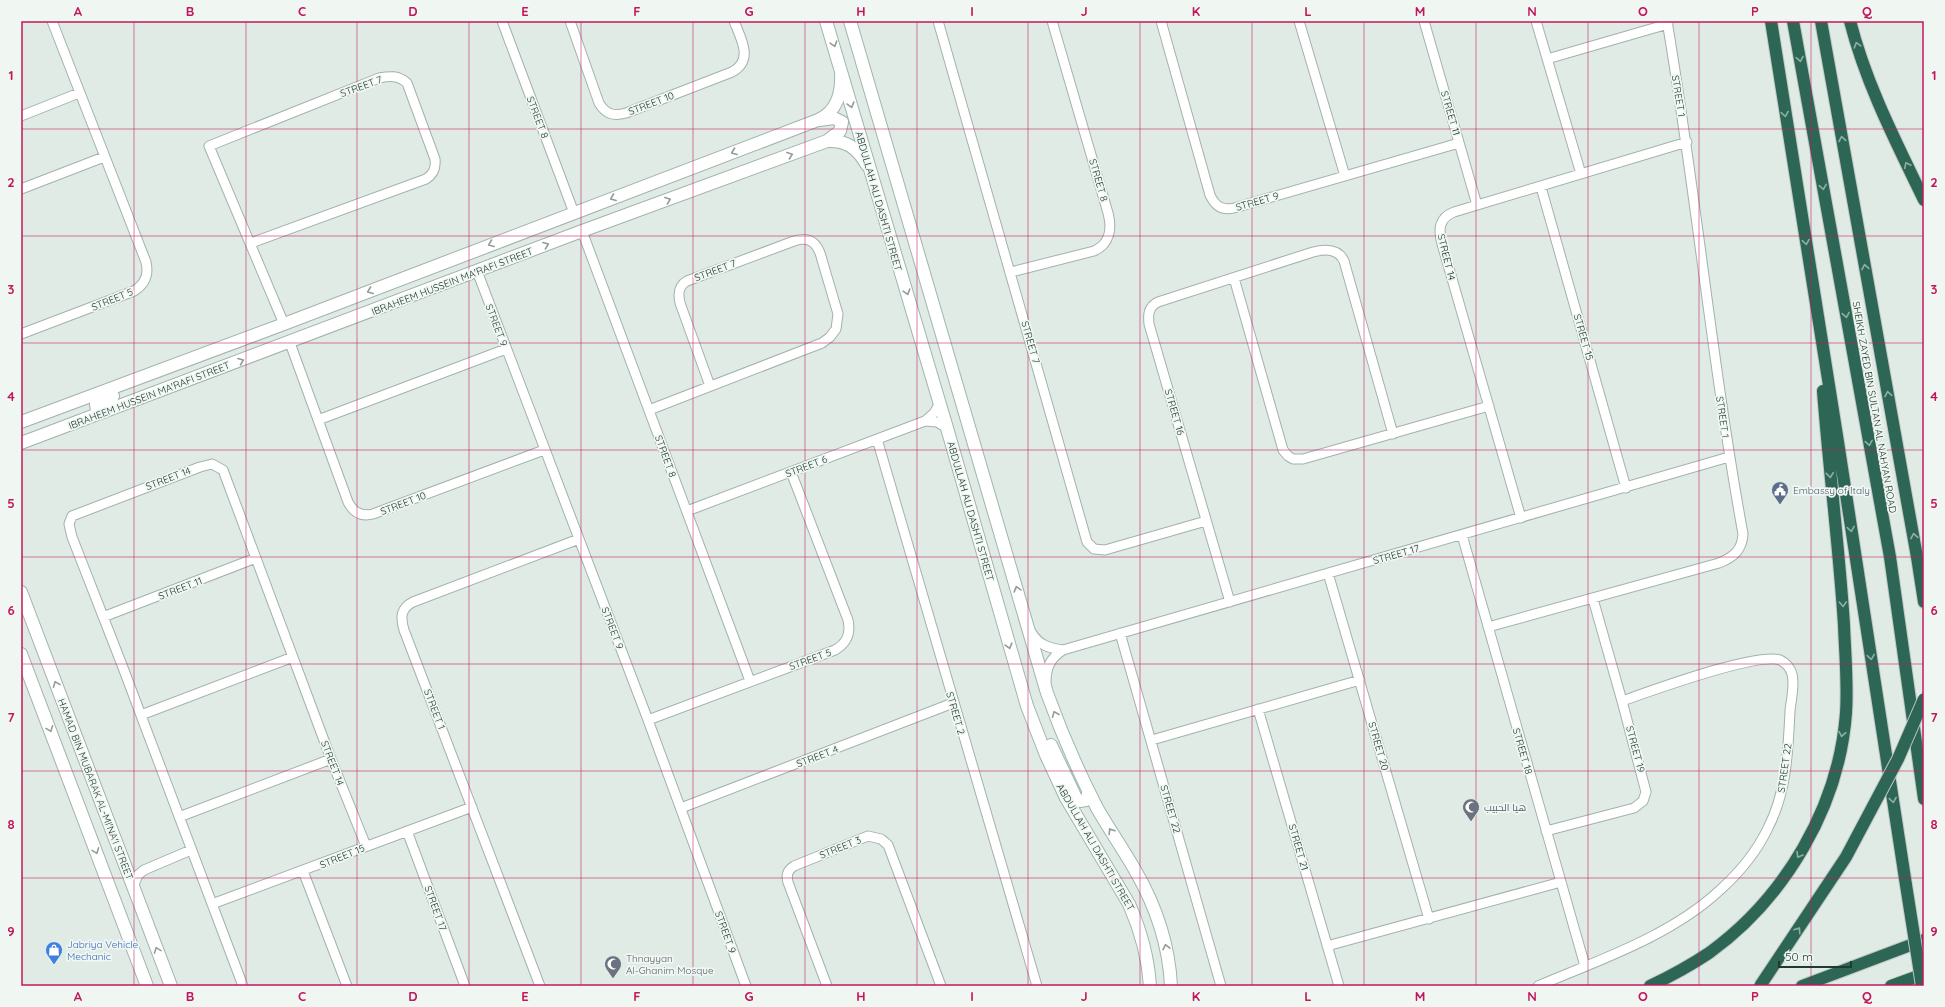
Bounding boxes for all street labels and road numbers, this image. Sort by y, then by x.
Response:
street label: STREET 7 [338,73,384,100]
street label: STREET 1 [1669,74,1688,118]
street label: STREET 10 [626,89,676,118]
street label: STREET 11 [1438,89,1463,137]
street label: STREET 8 [524,94,551,140]
street label: ABDULLAH ALI DASHTI STREET [852,130,905,273]
street label: STREET 8 [1086,157,1111,203]
street label: STREET 9 [1234,189,1281,214]
street label: STREET 14 [1434,233,1459,282]
street label: IBRAHEEM HUSSEIN MA'RAFI STREET [370,245,535,318]
street label: STREET 7 [692,257,738,284]
street label: STREET 5 [89,285,135,314]
street label: SHEIKH ZAYED BIN SULTAN AL NAHYAN ROAD [1849,300,1900,514]
street label: STREET 9 [483,302,511,348]
street label: STREET 15 [1571,312,1596,362]
street label: STREET 7 [1018,319,1043,365]
street label: IBRAHEEM HUSSEIN MA'RAFI STREET [67,359,232,432]
street label: STREET 16 [1162,387,1187,437]
street label: STREET 1 [1713,395,1732,439]
street label: STREET 8 [652,433,679,479]
street label: ABDULLAH ALI DASHTI STREET [944,440,997,583]
street label: STREET 6 [783,452,830,480]
street label: STREET 14 [144,464,193,493]
street label: STREET 10 [378,489,428,518]
street label: STREET 17 [1372,542,1421,567]
street label: STREET 11 [156,574,204,603]
street label: STREET 9 [599,605,627,651]
street label: STREET 5 [787,646,833,673]
street label: STREET 1 [421,687,448,731]
street label: STREET 2 [943,690,968,737]
street label: HAMAD BIN MUBARAK AL-MI'NA'I STREET [55,697,136,882]
street label: STREET 20 [1365,720,1392,772]
street label: STREET 19 [1623,724,1648,774]
street label: STREET 18 [1510,726,1535,776]
street label: STREET 14 [318,739,347,788]
street label: STREET 22 [1775,742,1794,794]
street label: STREET 4 [794,743,840,770]
street label: ABDULLAH ALI DASHTI STREET [1054,781,1137,913]
street label: STREET 22 [1157,784,1184,835]
street label: STREET 21 [1286,822,1311,872]
street label: STREET 3 [817,833,863,862]
street label: STREET 15 [318,842,367,871]
street label: STREET 17 [421,884,450,933]
street label: STREET 9 [712,909,739,955]

